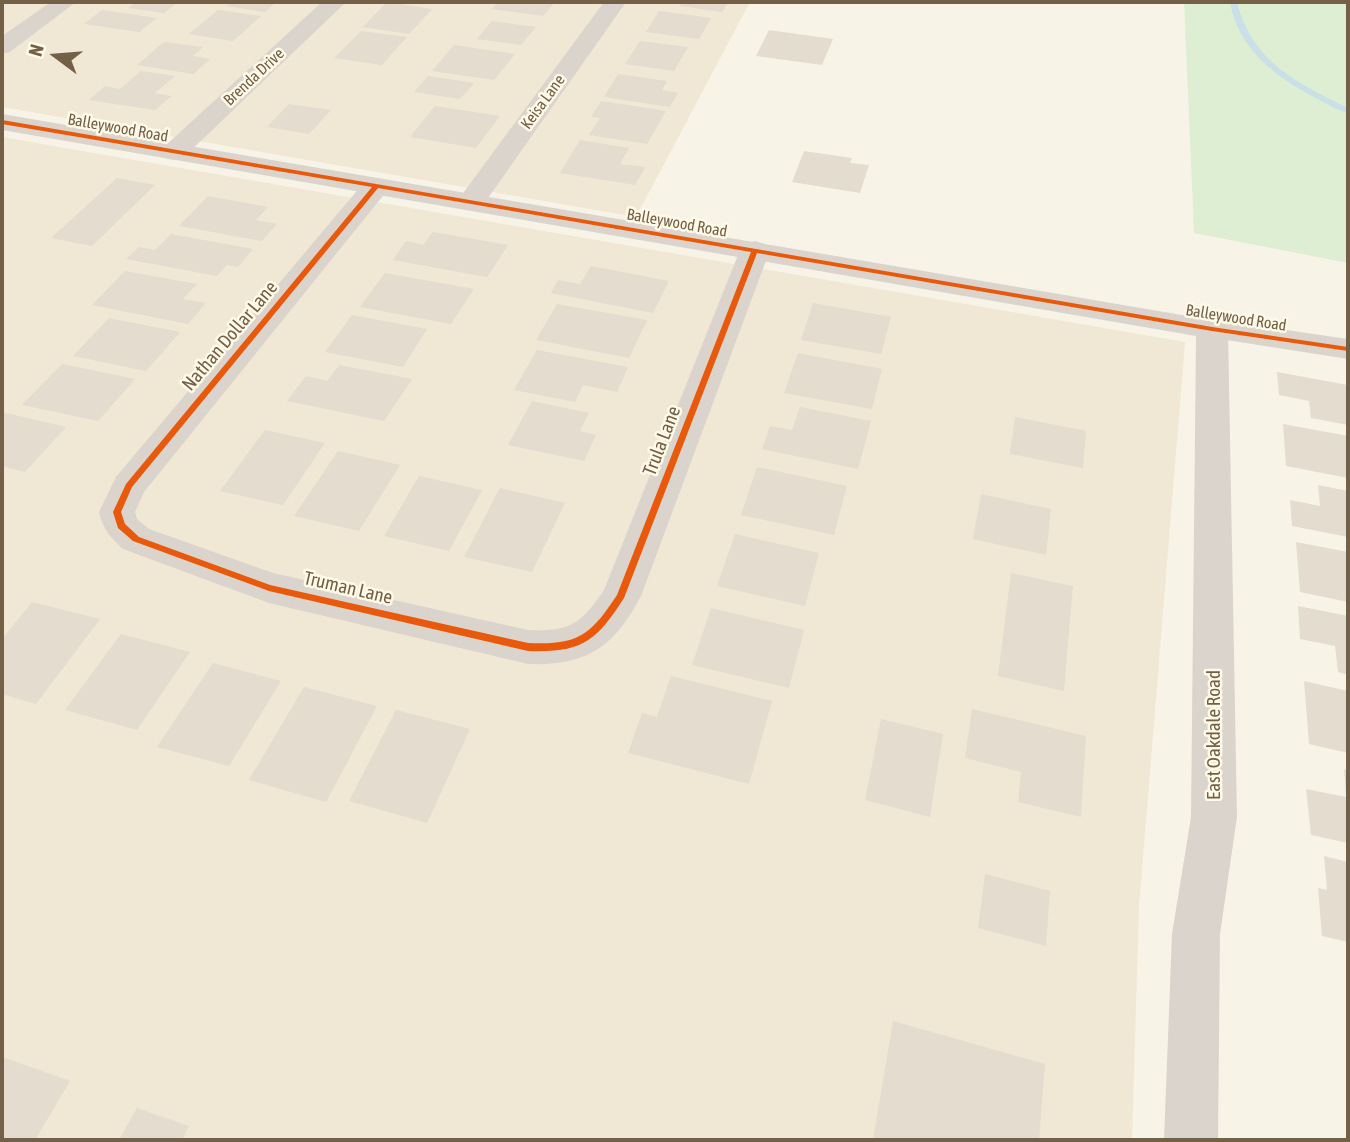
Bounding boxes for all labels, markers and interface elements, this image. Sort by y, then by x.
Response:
north arrow [21,21,91,91]
text: N [24,42,48,59]
street label: Brenda Drive [220,44,288,110]
street label: Keisa Lane [517,71,569,133]
street label: Balleywood Road [66,110,170,146]
street label: Balleywood Road [625,205,729,241]
street label: Nathan Dollar Lane [178,277,282,395]
street label: Balleywood Road [1184,301,1288,335]
street label: Trula Lane [638,403,686,479]
street label: Truman Lane [301,567,395,609]
street label: East Oakdale Road [1203,670,1225,800]

